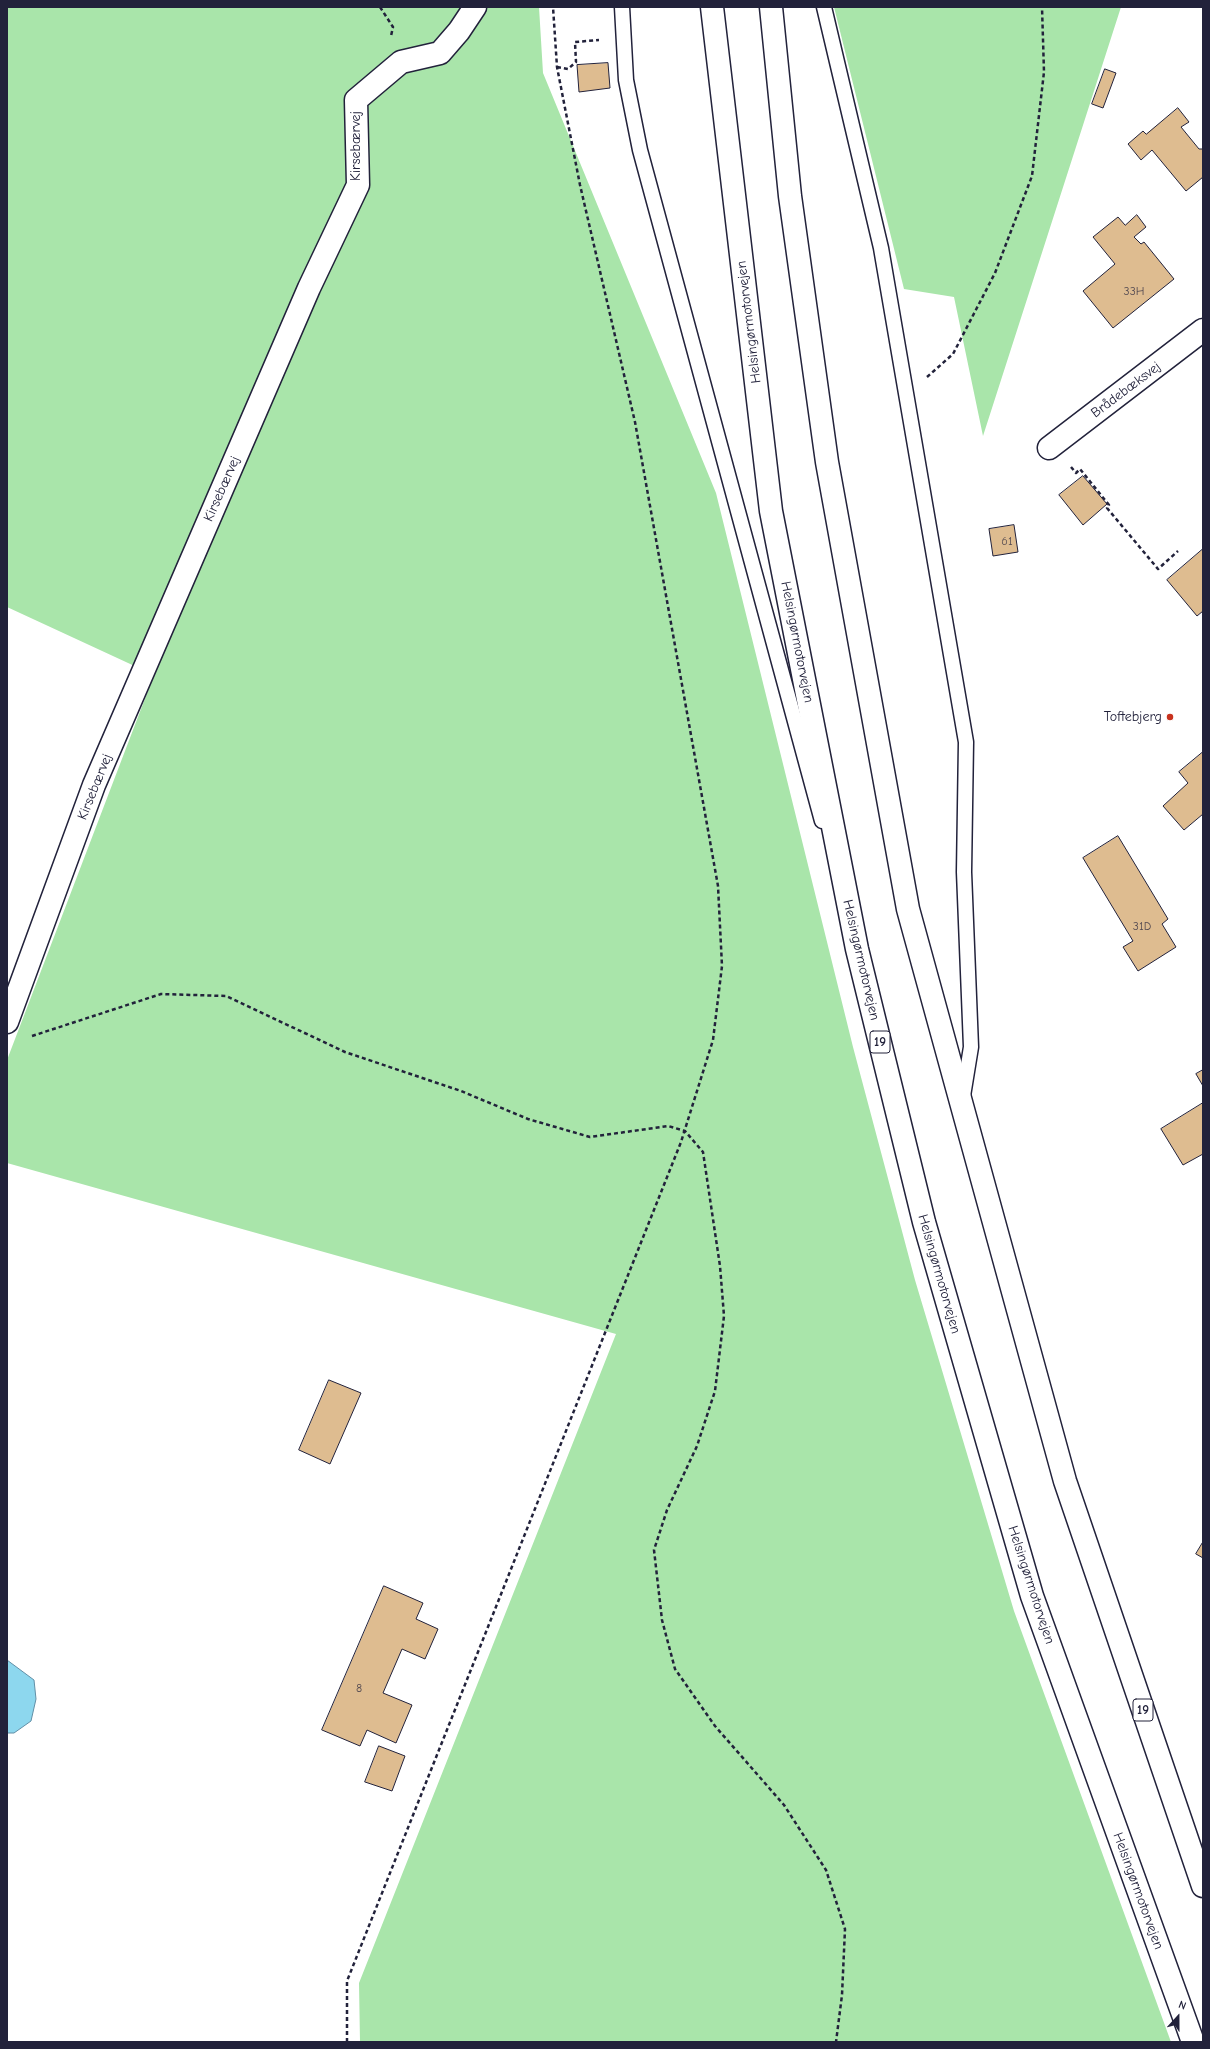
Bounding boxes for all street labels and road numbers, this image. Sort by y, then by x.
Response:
street label: Kirsebærvej [348,111,364,181]
street label: Helsingørmotorvejen [733,260,765,384]
street label: Brådebæksvej [1088,358,1164,422]
street label: Kirsebærvej [200,454,244,524]
street label: Helsingørmotorvejen [777,580,817,704]
street label: Kirsebærvej [74,751,116,823]
street label: Helsingørmotorvejen [839,898,883,1022]
road number: 19 [870,1031,890,1053]
street label: Helsingørmotorvejen [914,1212,964,1336]
street label: Helsingørmotorvejen [1004,1524,1058,1646]
road number: 19 [1133,1699,1153,1721]
street label: Helsingørmotorvejen [1109,1830,1167,1952]

